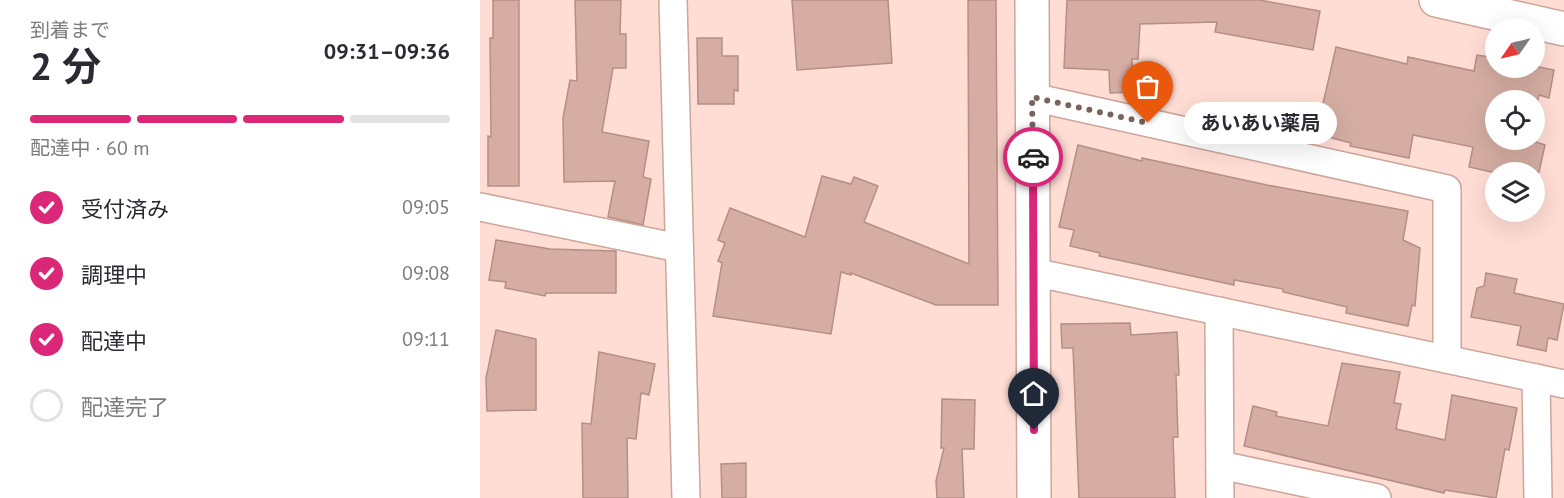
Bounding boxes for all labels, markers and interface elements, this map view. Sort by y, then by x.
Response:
text: 到着まで [30,17,110,43]
north arrow [1485,18,1545,78]
map controls [1485,18,1545,222]
text: 09:31–09:36 [324,37,450,65]
text: 2 分 [30,40,101,91]
pin [1122,61,1173,123]
icon: bag [1131,70,1164,103]
button: locate [1485,90,1545,150]
callout: あいあい薬局 [1184,102,1337,144]
text: あいあい薬局 [1201,110,1321,136]
courier [1003,127,1063,187]
text: 配達中 · 60 m [30,135,149,161]
icon: car [1017,141,1050,174]
button: layers [1485,162,1545,222]
icon: check [30,191,63,224]
text: 09:05 [402,194,450,220]
text: 受付済み [81,195,169,223]
icon: check [30,257,63,290]
text: 09:08 [402,260,450,286]
text: 調理中 [81,261,147,289]
icon: check [30,323,63,356]
text: 09:11 [402,326,450,352]
text: 配達中 [81,327,147,355]
pin [1008,368,1059,430]
icon: home [1017,377,1050,410]
text: 配達完了 [81,393,169,421]

